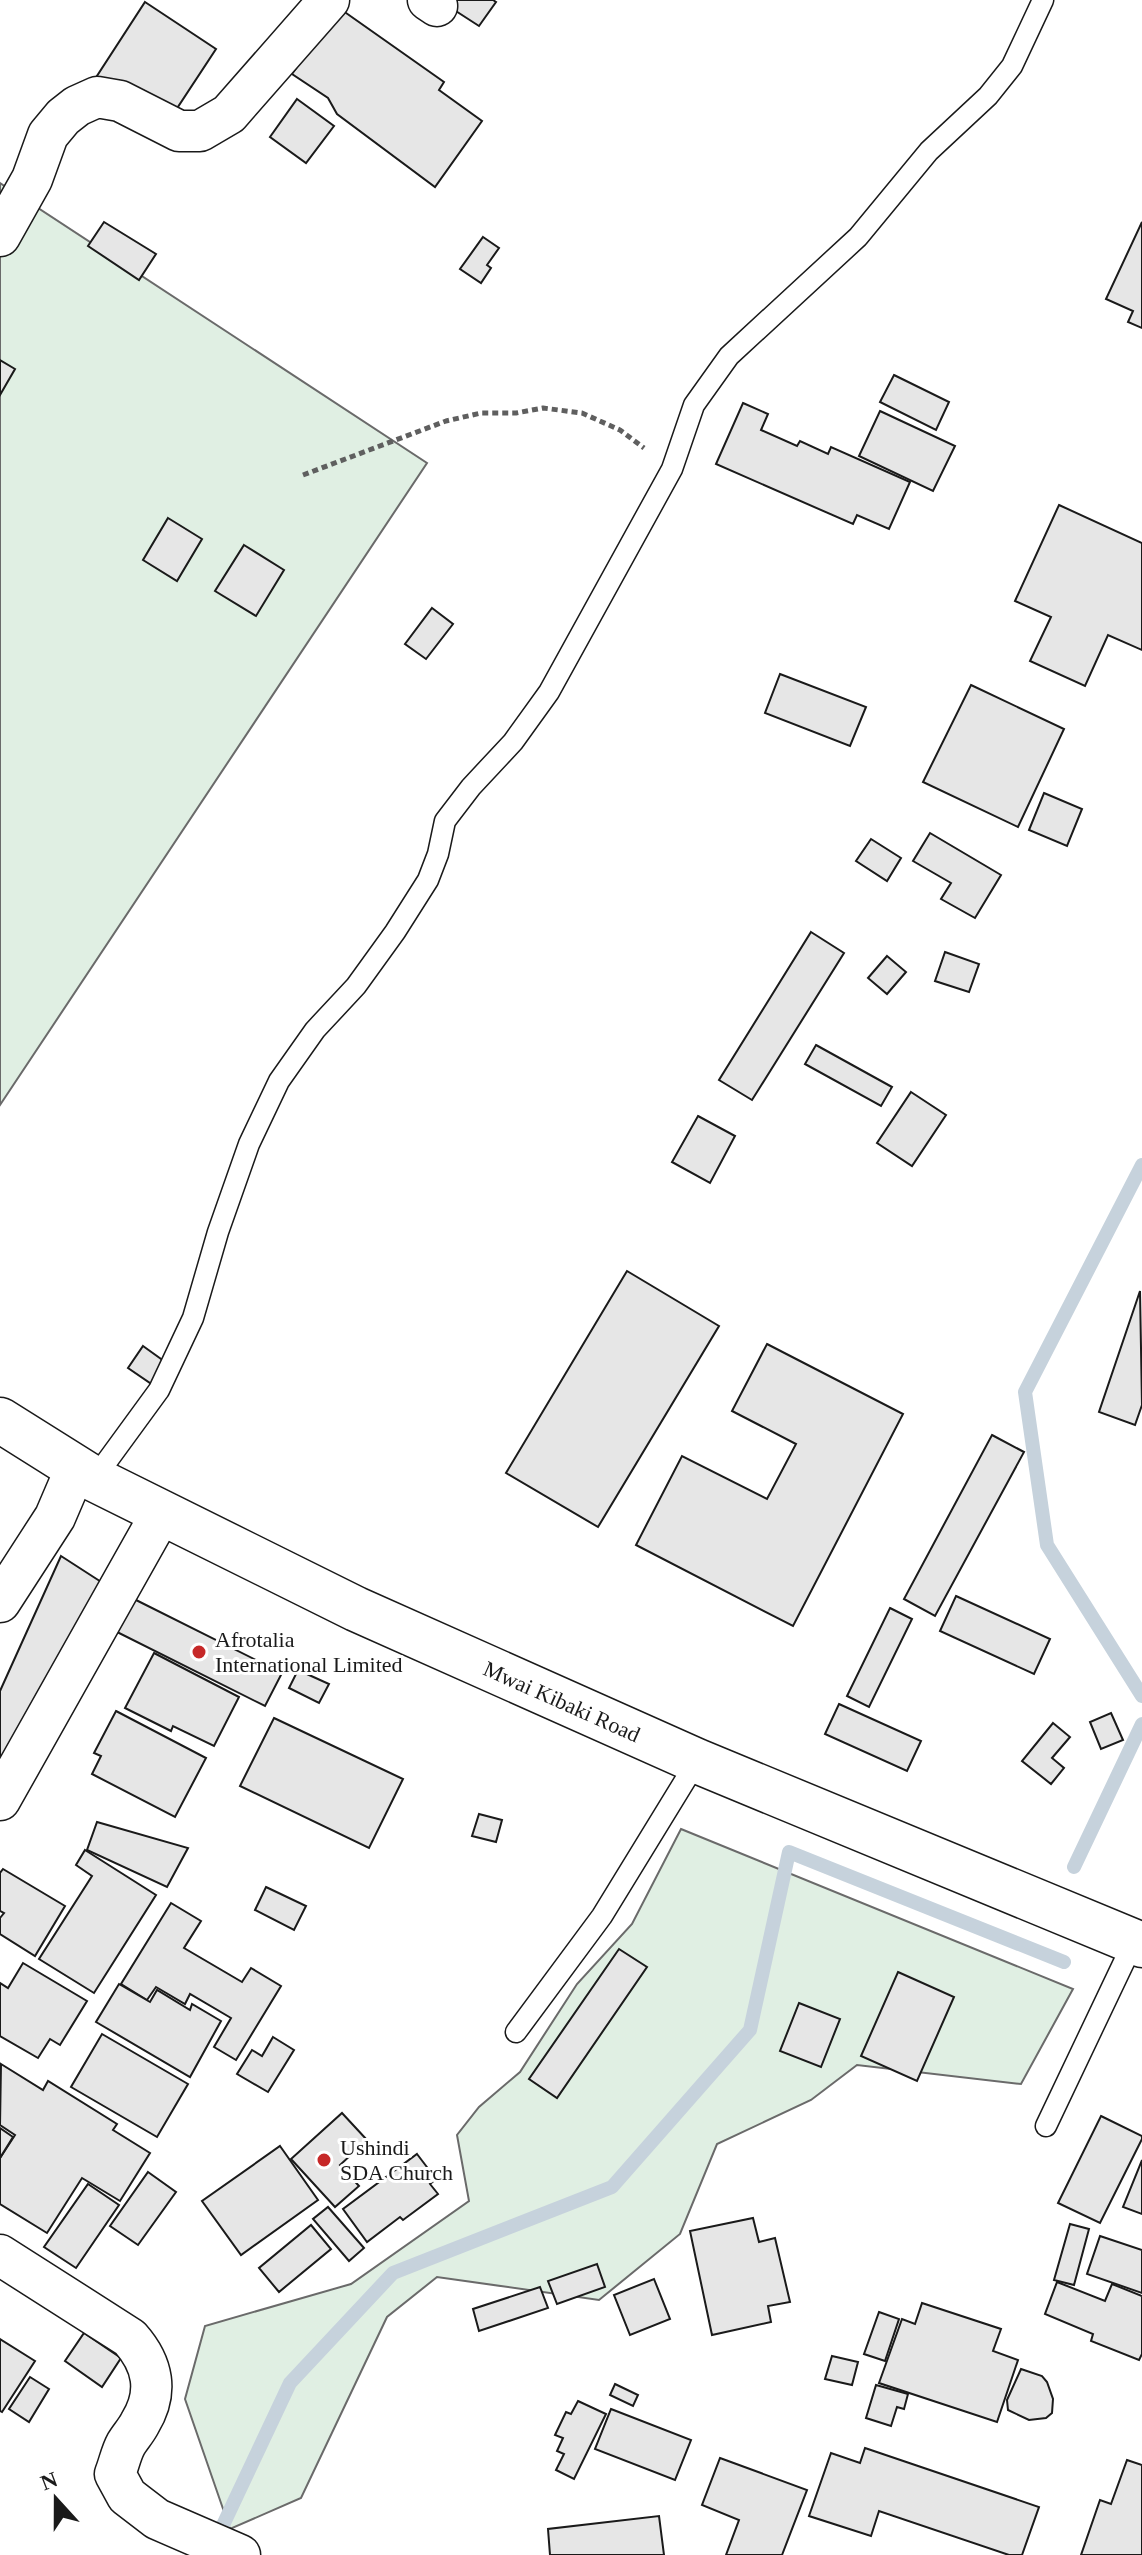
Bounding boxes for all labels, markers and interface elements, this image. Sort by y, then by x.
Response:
place label: Afrotalia International Limited [215,1627,403,1677]
marker: Afrotalia International Limited [190,1643,208,1661]
street label: Mwai Kibaki Road [480,1656,644,1747]
place label: Ushindi SDA Church [340,2135,453,2185]
marker: Ushindi SDA Church [315,2151,333,2169]
north arrow [16,2459,96,2539]
text: N [37,2466,61,2495]

